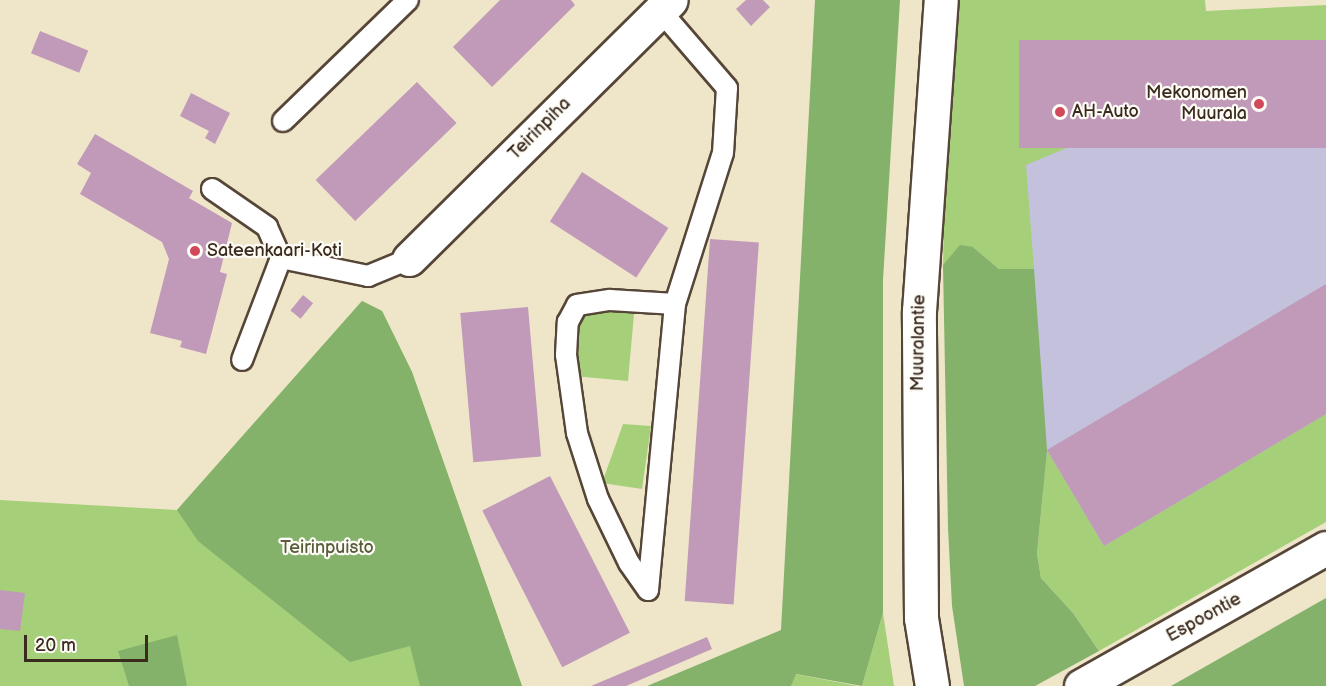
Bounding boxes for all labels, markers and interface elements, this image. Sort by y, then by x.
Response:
place label: Mekonomen Muurala [1146,83,1247,125]
street label: Teirinpiha [504,93,576,165]
marker: Mekonomen Muurala [1252,97,1266,111]
place label: AH-Auto [1072,101,1139,123]
marker: AH-Auto [1053,105,1067,119]
place label: Sateenkaari-Koti [207,240,342,262]
marker: Sateenkaari-Koti [188,244,202,258]
street label: Muuralantie [907,295,931,391]
park label: Teirinpuisto [280,537,374,559]
street label: Espoontie [1163,589,1245,647]
scale bar [27,623,152,661]
text: 20 m [35,635,76,656]

